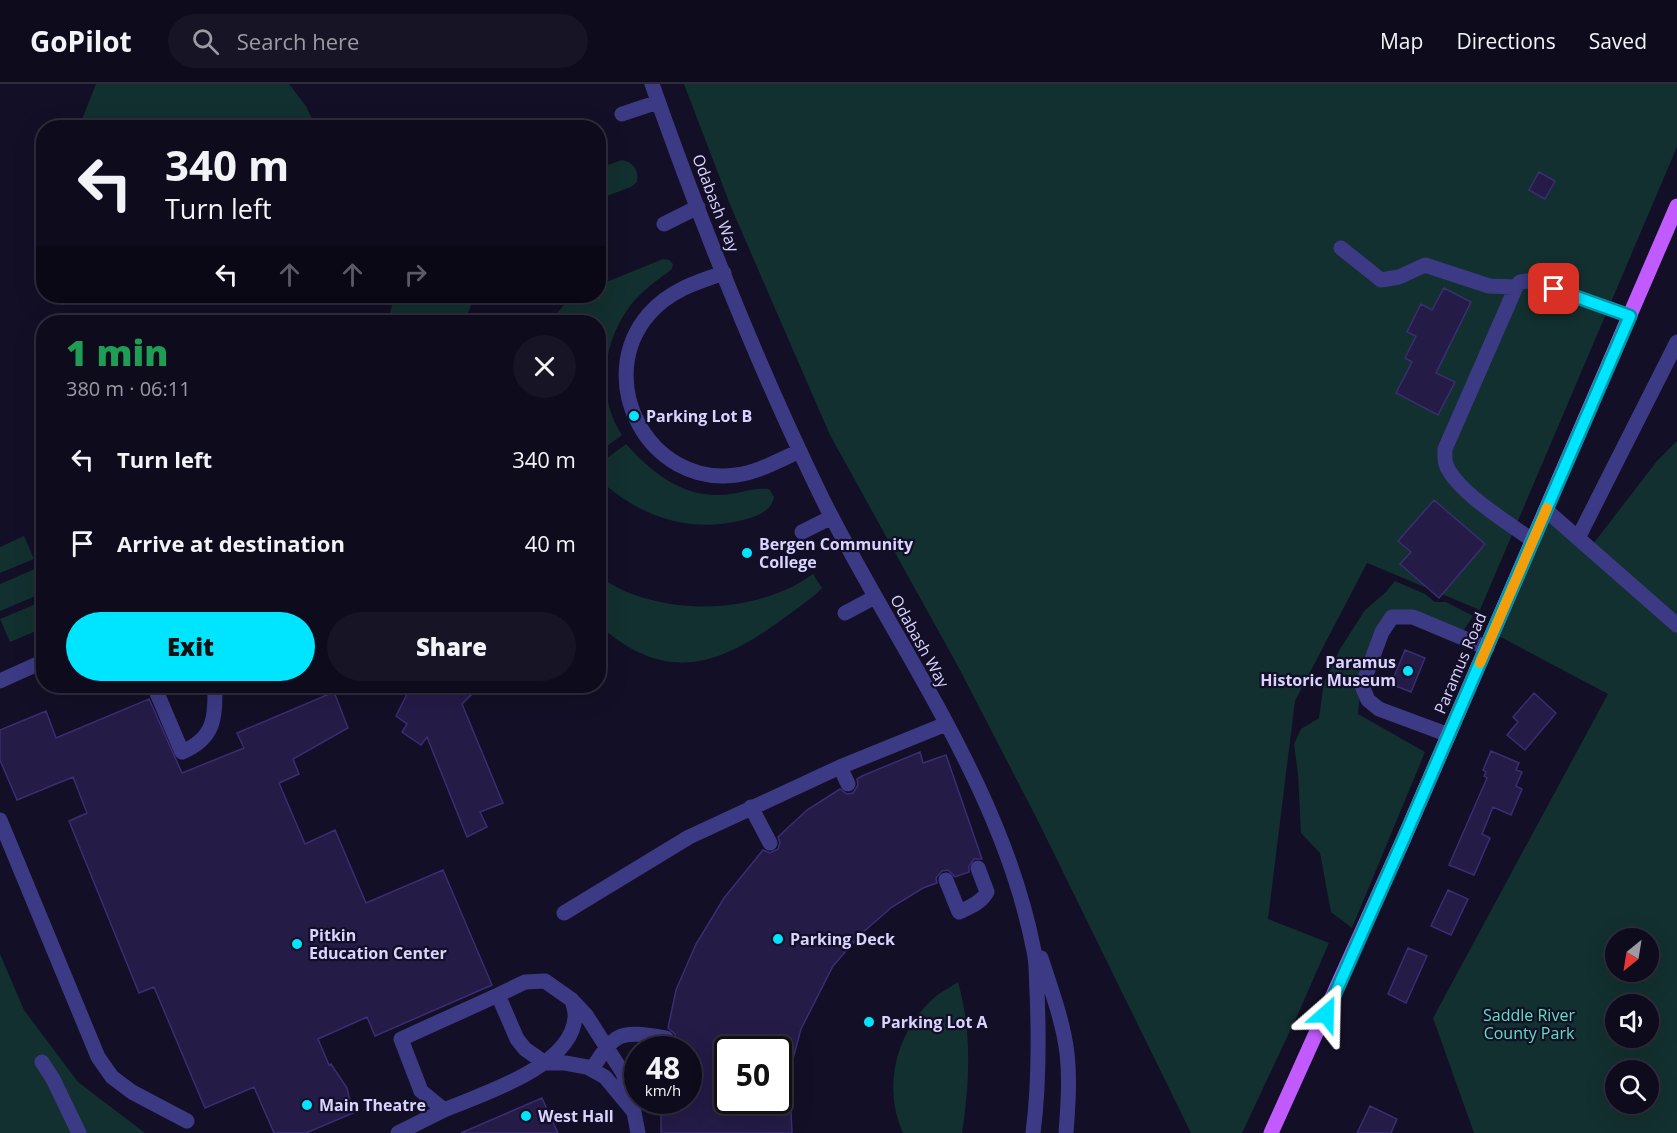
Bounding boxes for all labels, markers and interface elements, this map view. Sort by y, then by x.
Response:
search box [168,14,588,68]
text: GoPilot [30,22,132,60]
icon: search [189,25,222,58]
text: Search here [237,26,359,56]
text: Map [1380,27,1423,55]
text: Directions [1456,27,1556,55]
text: Saved [1589,27,1647,55]
text: 340 m [165,136,289,193]
icon: left [66,144,144,222]
street label: Odabash Way [687,151,745,256]
text: Turn left [165,190,272,227]
icon: left [210,258,243,291]
icon: ahead [273,258,306,291]
icon: ahead [336,258,369,291]
icon: right [399,258,432,291]
pin [1528,263,1579,314]
icon: arrive [1537,272,1570,305]
text: 1 min [66,328,168,377]
button: close [513,335,576,398]
text: 380 m · 06:11 [66,375,191,402]
place label: Parking Lot B [646,405,752,427]
marker: Parking Lot B [627,409,641,423]
icon: left [66,443,99,476]
text: Turn left [117,444,212,474]
text: 340 m [512,444,576,474]
icon: arrive [66,527,99,560]
text: Arrive at destination [117,528,345,558]
text: 40 m [525,528,576,558]
place label: Bergen Community College [759,533,914,573]
marker: Bergen Community College [740,546,754,560]
street label: Odabash Way [885,591,955,692]
street label: Paramus Road [1429,609,1491,717]
button: Exit [66,612,315,681]
button: Share [327,612,576,681]
place label: Paramus Historic Museum [1260,651,1396,691]
marker: Paramus Historic Museum [1401,664,1415,678]
place label: Pitkin Education Center [309,924,447,964]
place label: Parking Deck [790,928,895,950]
north arrow [1605,928,1659,982]
map controls [1605,928,1659,1114]
marker: Parking Deck [771,932,785,946]
marker: Pitkin Education Center [290,937,304,951]
position arrow [1294,982,1358,1046]
button: sound [1605,994,1659,1048]
park label: Saddle River County Park [1483,1004,1575,1044]
place label: Parking Lot A [881,1011,989,1033]
marker: Parking Lot A [862,1015,876,1029]
speed limit sign: 50 [714,1036,792,1114]
text: 48 [646,1047,680,1088]
button: search [1605,1060,1659,1114]
text: km/h [645,1080,681,1100]
place label: Main Theatre [319,1094,426,1116]
marker: Main Theatre [300,1098,314,1112]
place label: West Hall [538,1105,614,1127]
marker: West Hall [519,1109,533,1123]

